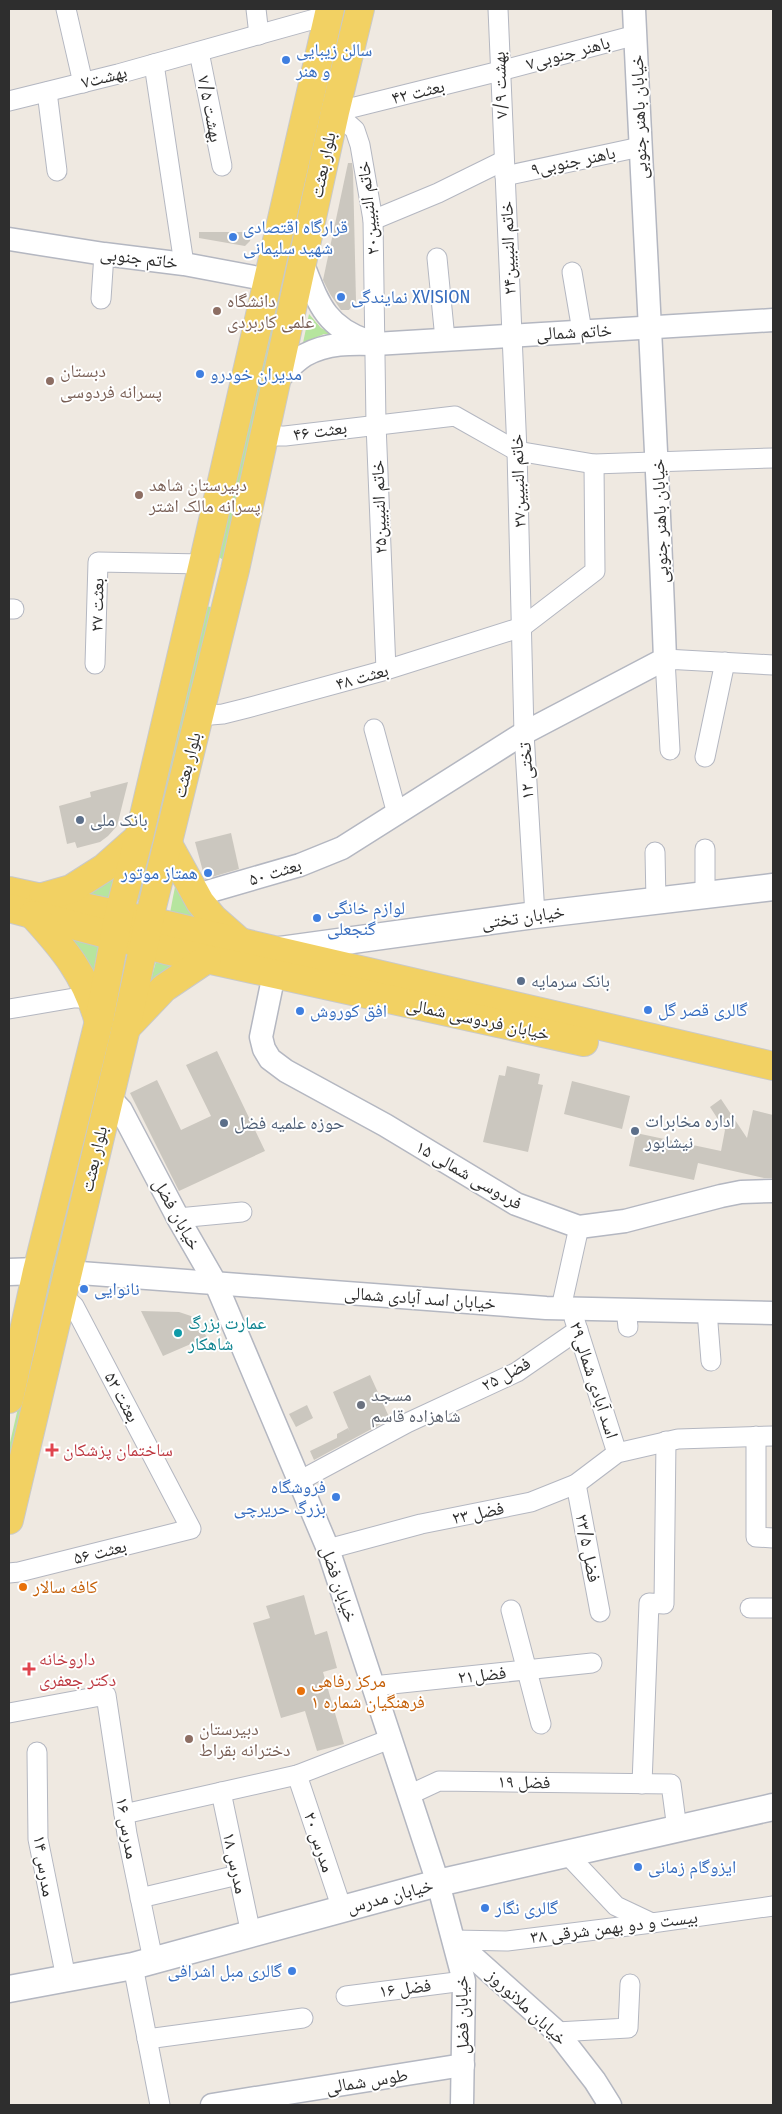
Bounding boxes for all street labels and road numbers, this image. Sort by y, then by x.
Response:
street label: باهنر جنوبی۷ [524,31,612,75]
street label: بهشت ۷/۹ [488,51,512,119]
street label: خیابان باهنر جنوبی [626,54,652,180]
street label: بهشت۷ [79,61,129,93]
street label: بهشت ۷/۵ [193,74,227,144]
street label: بعثت ۴۲ [389,75,447,109]
street label: بلوار بعثت [305,130,341,200]
street label: باهنر جنوبی۹ [529,141,617,181]
street label: خاتم النبیین۲۰ [352,160,385,256]
street label: خاتم النبیین۲۴ [495,201,522,295]
street label: خاتم جنوبی [99,242,179,275]
street label: خاتم شمالی [536,319,613,346]
street label: بعثت ۴۶ [292,416,348,446]
street label: خاتم النبیین۲۷ [505,434,532,528]
street label: خیابان باهنر جنوبی [647,458,673,584]
street label: خاتم النبیین۲۵ [366,460,393,554]
street label: بعثت ۲۷ [86,578,108,632]
street label: بعثت ۴۸ [333,659,391,695]
street label: بلوار بعثت [168,730,206,800]
street label: تختی ۱۲ [514,742,538,800]
street label: بعثت ۵۰ [246,854,304,890]
street label: خیابان تختی [480,900,566,934]
street label: خیابان فردوسی شمالی [404,993,552,1045]
street label: بلوار بعثت [76,1124,112,1194]
street label: فردوسی شمالی ۱۵ [412,1136,526,1214]
street label: خیابان فضل [148,1174,206,1254]
street label: خیابان اسد آبادی شمالی [343,1282,497,1314]
street label: اسد آبادی شمالی۲۹ [565,1319,623,1441]
street label: فضل ۲۵ [478,1352,534,1396]
street label: بعثت ۵۲ [100,1368,144,1426]
street label: فضل ۲۳ [450,1497,506,1529]
street label: فضل ۲۳/۵ [571,1512,605,1584]
street label: بعثت ۵۶ [71,1535,129,1569]
street label: خیابان فضل [316,1543,362,1625]
street label: فضل۲۱ [457,1662,507,1688]
street label: فضل ۱۹ [498,1771,550,1793]
street label: مدرس ۱۶ [111,1795,143,1861]
street label: مدرس ۲۰ [299,1809,339,1875]
street label: مدرس ۱۸ [218,1830,252,1896]
street label: مدرس ۱۴ [28,1833,60,1899]
street label: خیابان مدرس [344,1874,436,1918]
street label: بیست و دو بهمن شرقی ۳۸ [529,1906,699,1948]
street label: خیابان ملانوروز [482,1964,572,2050]
street label: فضل ۱۶ [378,1974,432,2002]
street label: خیابان فضل [450,1975,474,2055]
street label: طوس شمالی [324,2064,410,2098]

